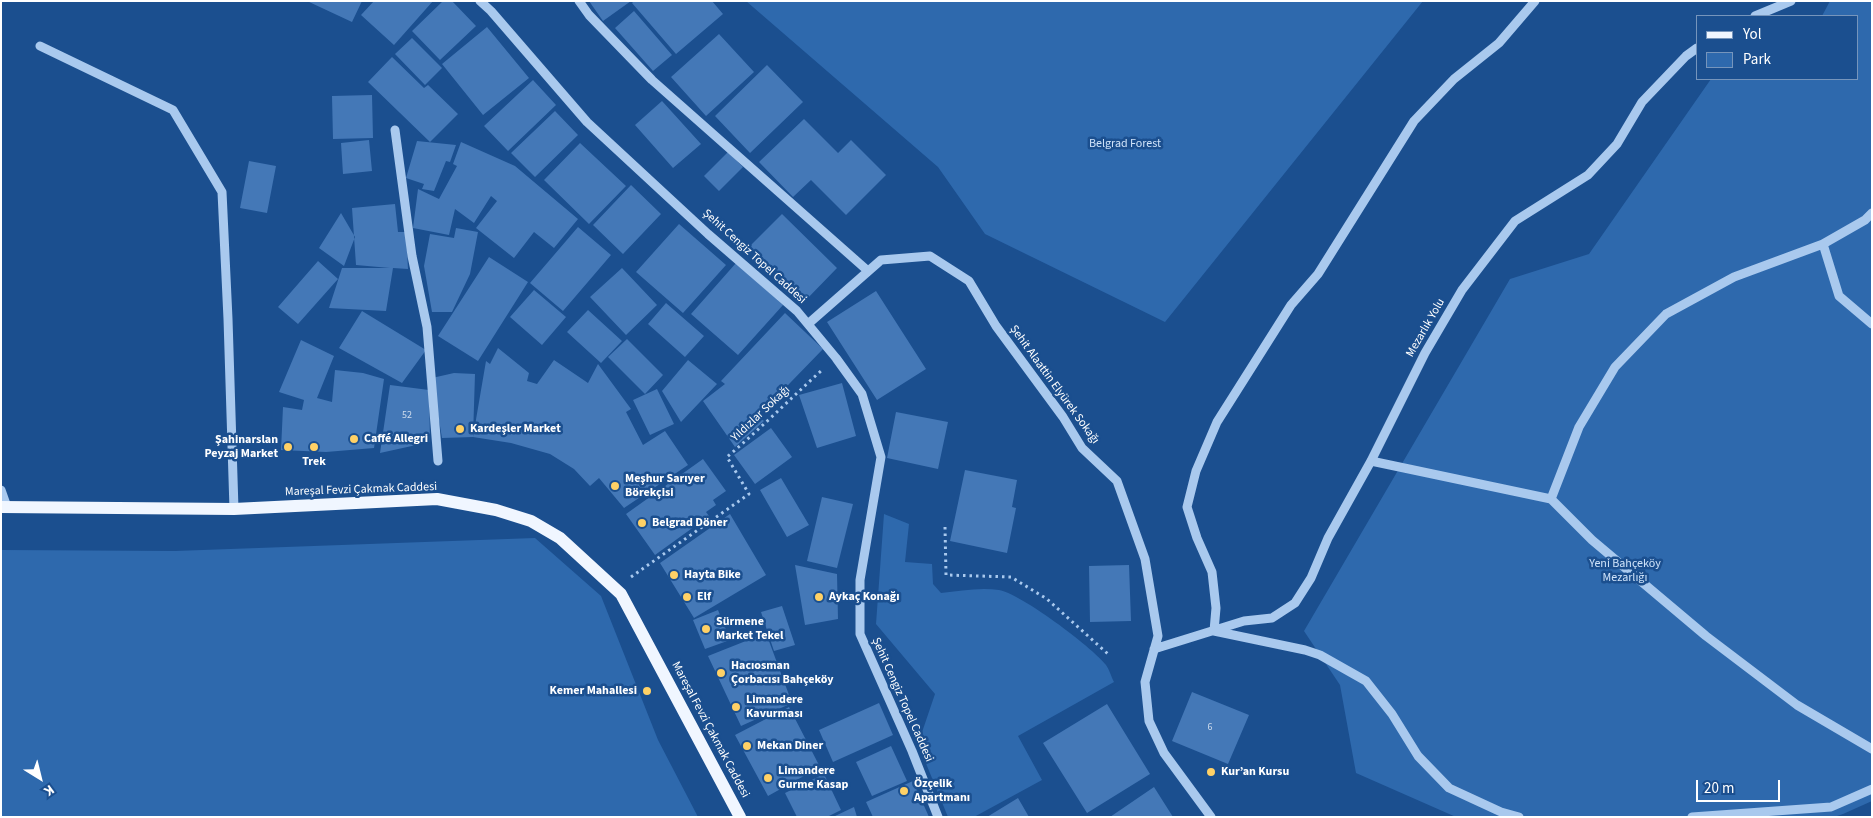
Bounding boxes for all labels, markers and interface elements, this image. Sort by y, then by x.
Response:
legend [1696,15,1858,80]
text: Yol [1743,24,1761,45]
text: Park [1743,49,1771,70]
park label: Belgrad Forest [1089,137,1161,151]
street label: Şehit Cengiz Topel Caddesi [699,207,809,307]
street label: Mezarlık Yolu [1403,296,1449,360]
street label: Şehit Alaattin Elyürek Sokağı [1006,323,1102,447]
street label: Yıldızlar Sokağı [729,383,793,445]
house number: 52 [402,410,412,422]
place label: Kardeşler Market [470,422,561,436]
marker: Kardeşler Market [454,423,466,435]
place label: Caffé Allegri [364,432,428,446]
place label: Şahinarslan Peyzaj Market [204,433,278,461]
marker: Caffé Allegri [348,433,360,445]
marker: Şahinarslan Peyzaj Market [282,441,294,453]
marker: Trek [308,441,320,453]
place label: Trek [302,455,326,469]
place label: Meşhur Sarıyer Börekçisi [625,472,705,500]
street label: Mareşal Fevzi Çakmak Caddesi [285,480,437,500]
marker: Meşhur Sarıyer Börekçisi [609,480,621,492]
place label: Belgrad Döner [652,516,727,530]
marker: Belgrad Döner [636,517,648,529]
park label: Yeni Bahçeköy Mezarlığı [1589,557,1661,585]
place label: Hayta Bike [684,568,741,582]
marker: Hayta Bike [668,569,680,581]
place label: Elf [697,590,711,604]
place label: Aykaç Konağı [829,590,899,604]
marker: Elf [681,591,693,603]
marker: Aykaç Konağı [813,591,825,603]
place label: Sürmene Market Tekel [716,615,783,643]
marker: Sürmene Market Tekel [700,623,712,635]
street label: Şehit Cengiz Topel Caddesi [868,636,936,764]
street label: Mareşal Fevzi Çakmak Caddesi [668,659,752,801]
place label: Hacıosman Çorbacısı Bahçeköy [731,659,833,687]
marker: Hacıosman Çorbacısı Bahçeköy [715,667,727,679]
place label: Kemer Mahallesi [550,684,637,698]
marker: Kemer Mahallesi [641,685,653,697]
place label: Limandere Kavurması [746,693,803,721]
marker: Limandere Kavurması [730,701,742,713]
house number: 6 [1208,722,1212,734]
place label: Mekan Diner [757,739,823,753]
marker: Mekan Diner [741,740,753,752]
north arrow [15,753,65,803]
place label: Limandere Gurme Kasap [778,764,848,792]
place label: Kur’an Kursu [1221,765,1289,779]
marker: Kur’an Kursu [1205,766,1217,778]
scale bar [1698,770,1782,802]
marker: Limandere Gurme Kasap [762,772,774,784]
place label: Özçelik Apartmanı [914,777,970,805]
text: 20 m [1704,778,1734,799]
text: K [39,780,58,801]
marker: Özçelik Apartmanı [898,785,910,797]

